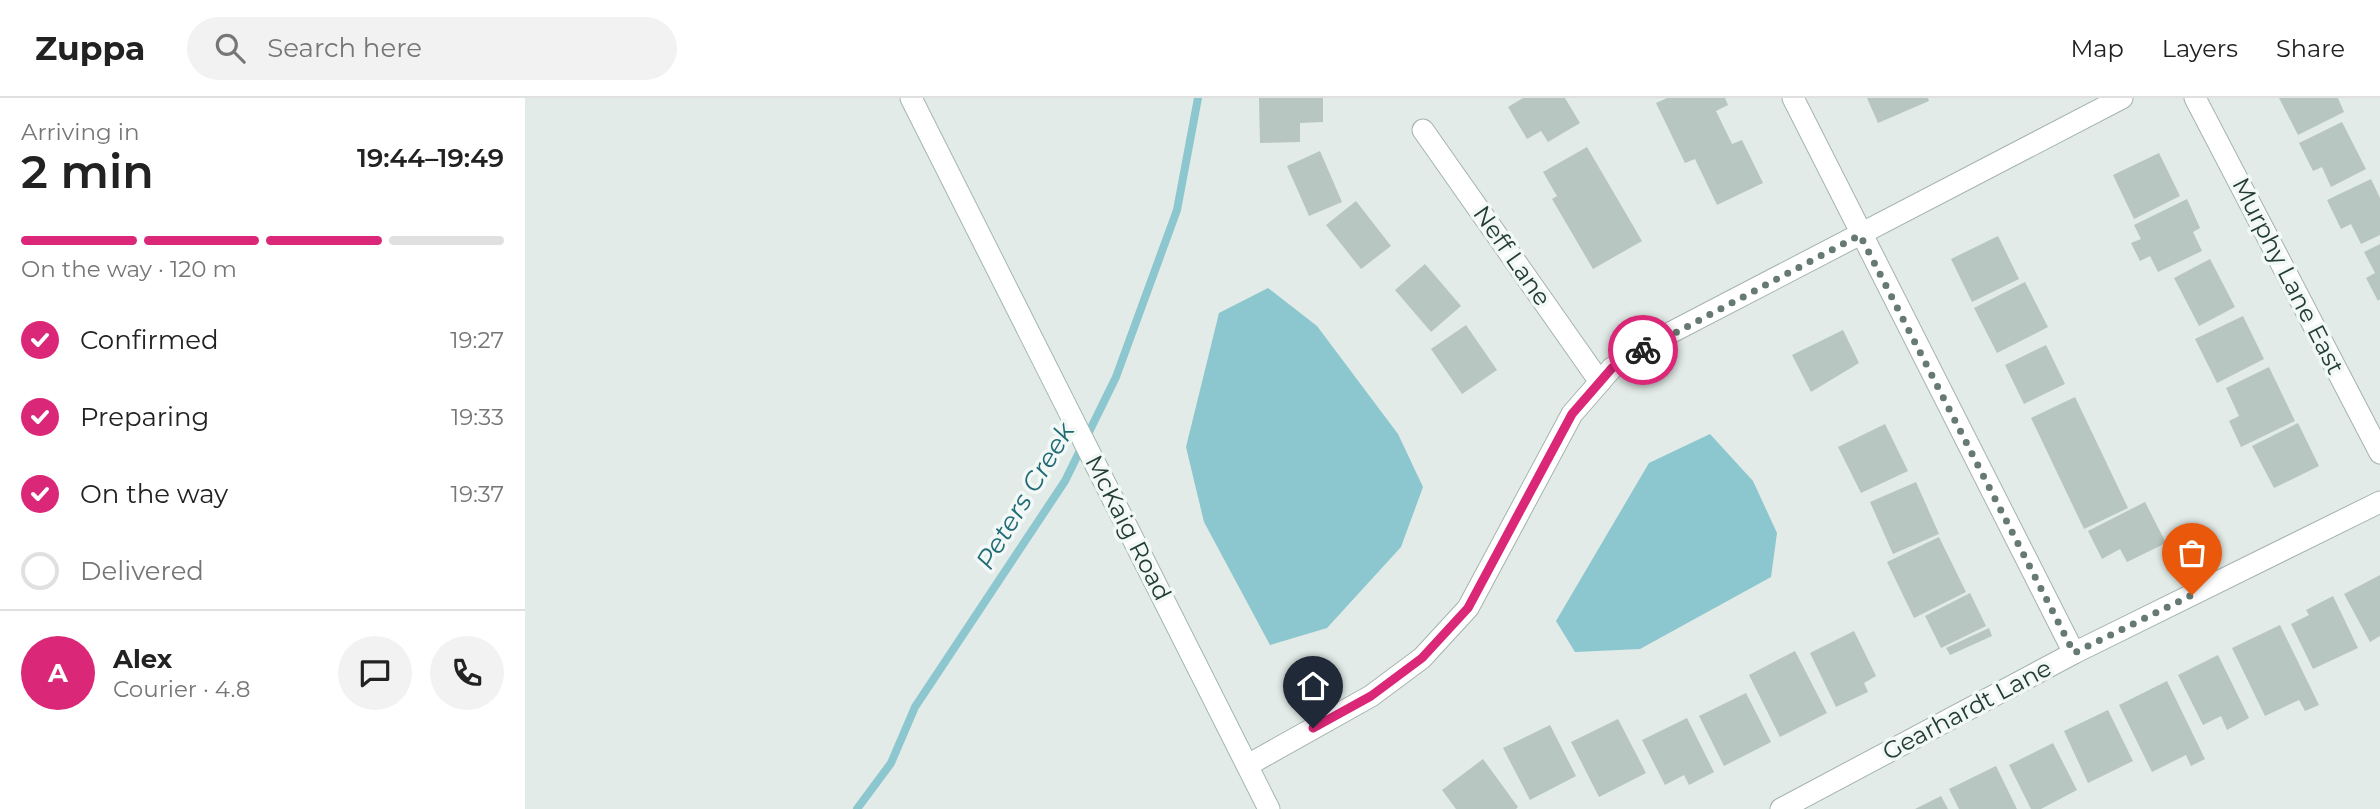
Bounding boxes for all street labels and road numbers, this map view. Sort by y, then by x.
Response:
street label: Murphy Lane East [2226,173,2351,379]
street label: Neff Lane [1467,200,1557,311]
street label: McKaig Road [1079,450,1178,605]
street label: Gearhardt Lane [1877,653,2056,766]

